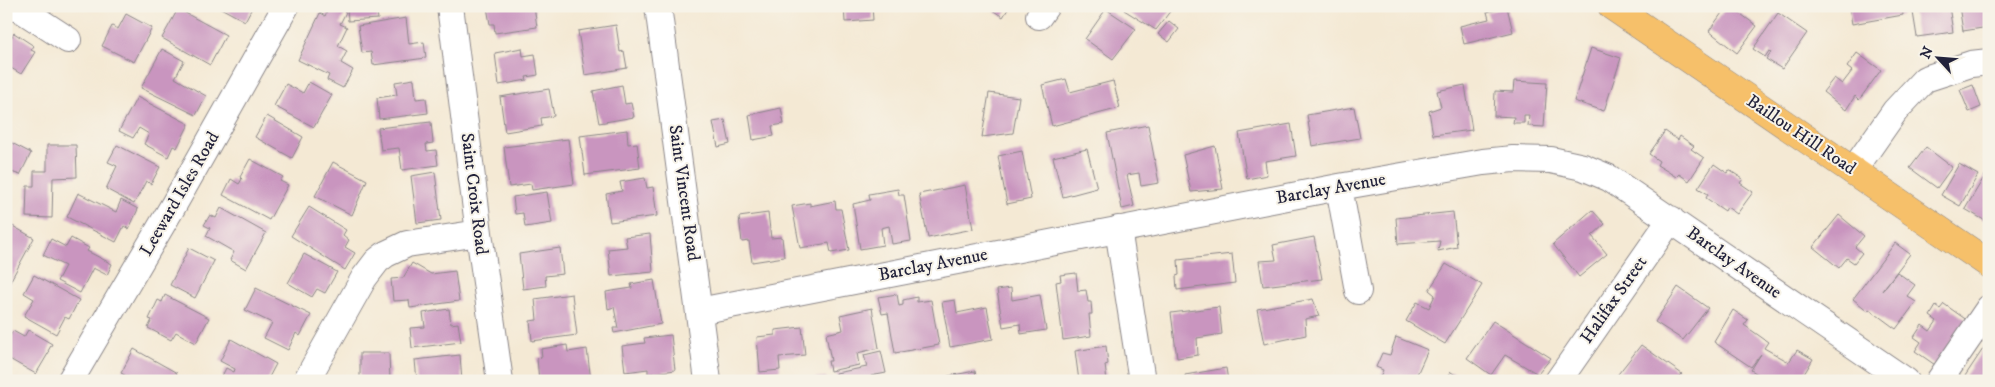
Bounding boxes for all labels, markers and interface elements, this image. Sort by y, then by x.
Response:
north arrow [1912,32,1962,82]
text: N [1917,43,1938,62]
street label: Baillou Hill Road [1742,90,1860,180]
street label: Saint Vincent Road [664,123,704,263]
street label: Leeward Isles Road [136,128,224,260]
street label: Saint Croix Road [456,132,492,256]
street label: Barclay Avenue [1275,169,1387,209]
street label: Barclay Avenue [1682,222,1786,304]
street label: Barclay Avenue [877,244,989,286]
street label: Halifax Street [1576,252,1652,348]

